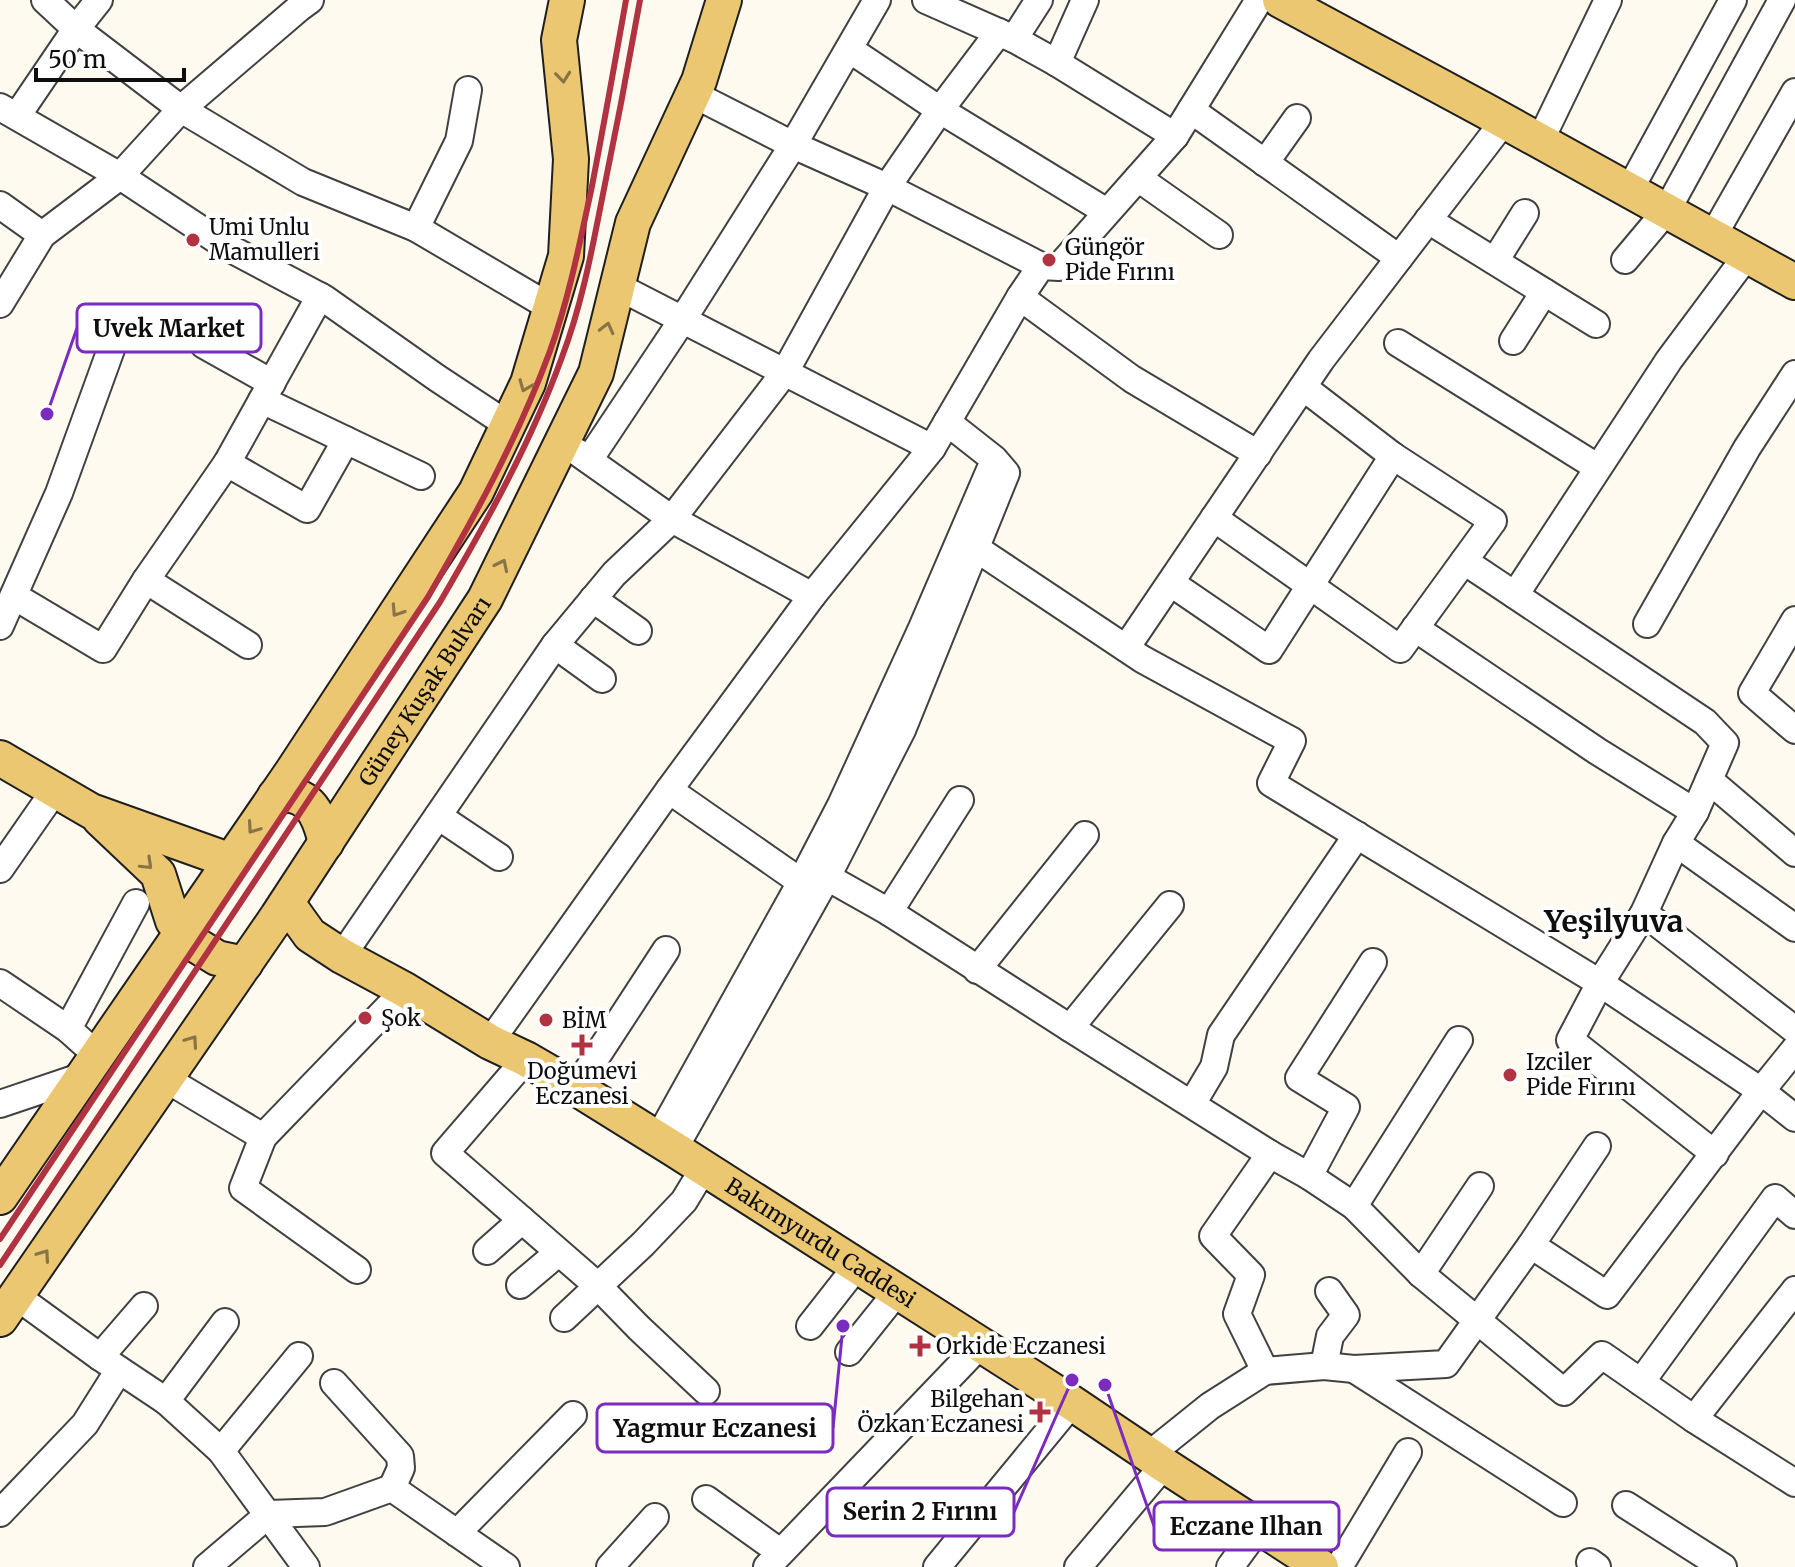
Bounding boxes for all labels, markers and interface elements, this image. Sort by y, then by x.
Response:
scale bar [36,32,184,82]
text: 50 m [48,44,107,75]
one-way arrow [554,71,571,84]
place label: Umi Unlu Mamulleri [209,213,320,266]
marker: Umi Unlu Mamulleri [184,231,202,249]
place label: Güngör Pide Fırını [1065,233,1175,286]
marker: Güngör Pide Fırını [1040,251,1058,269]
callout: Uvek Market [77,304,261,352]
text: Uvek Market [93,313,245,344]
one-way arrow [597,322,614,336]
one-way arrow [519,378,535,392]
one-way arrow [492,559,508,574]
street label: Güney Kuşak Bulvarı [352,591,497,791]
one-way arrow [392,603,407,617]
one-way arrow [248,819,263,833]
one-way arrow [138,855,153,869]
district label: Yeşilyuva [1543,902,1684,940]
place label: Şok [381,1004,421,1032]
place label: BİM [562,1006,607,1034]
marker: Şok [356,1009,374,1027]
marker: BİM [537,1011,555,1029]
one-way arrow [182,1035,197,1049]
marker: Doğumevi Eczanesi [573,1036,591,1054]
place label: Izciler Pide Fırını [1526,1048,1636,1101]
place label: Doğumevi Eczanesi [527,1057,637,1110]
marker: Izciler Pide Fırını [1501,1066,1519,1084]
street label: Bakımyurdu Caddesi [720,1172,921,1314]
one-way arrow [34,1249,49,1264]
place label: Orkide Eczanesi [936,1332,1106,1360]
marker: Orkide Eczanesi [911,1337,929,1355]
place label: Bilgehan Özkan Eczanesi [857,1385,1024,1438]
marker: Bilgehan Özkan Eczanesi [1031,1403,1049,1421]
callout: Yagmur Eczanesi [597,1404,833,1452]
text: Yagmur Eczanesi [612,1413,817,1444]
callout: Serin 2 Fırını [827,1488,1014,1536]
text: Serin 2 Fırını [842,1496,998,1527]
callout: Eczane Ilhan [1154,1502,1339,1550]
text: Eczane Ilhan [1169,1511,1323,1542]

